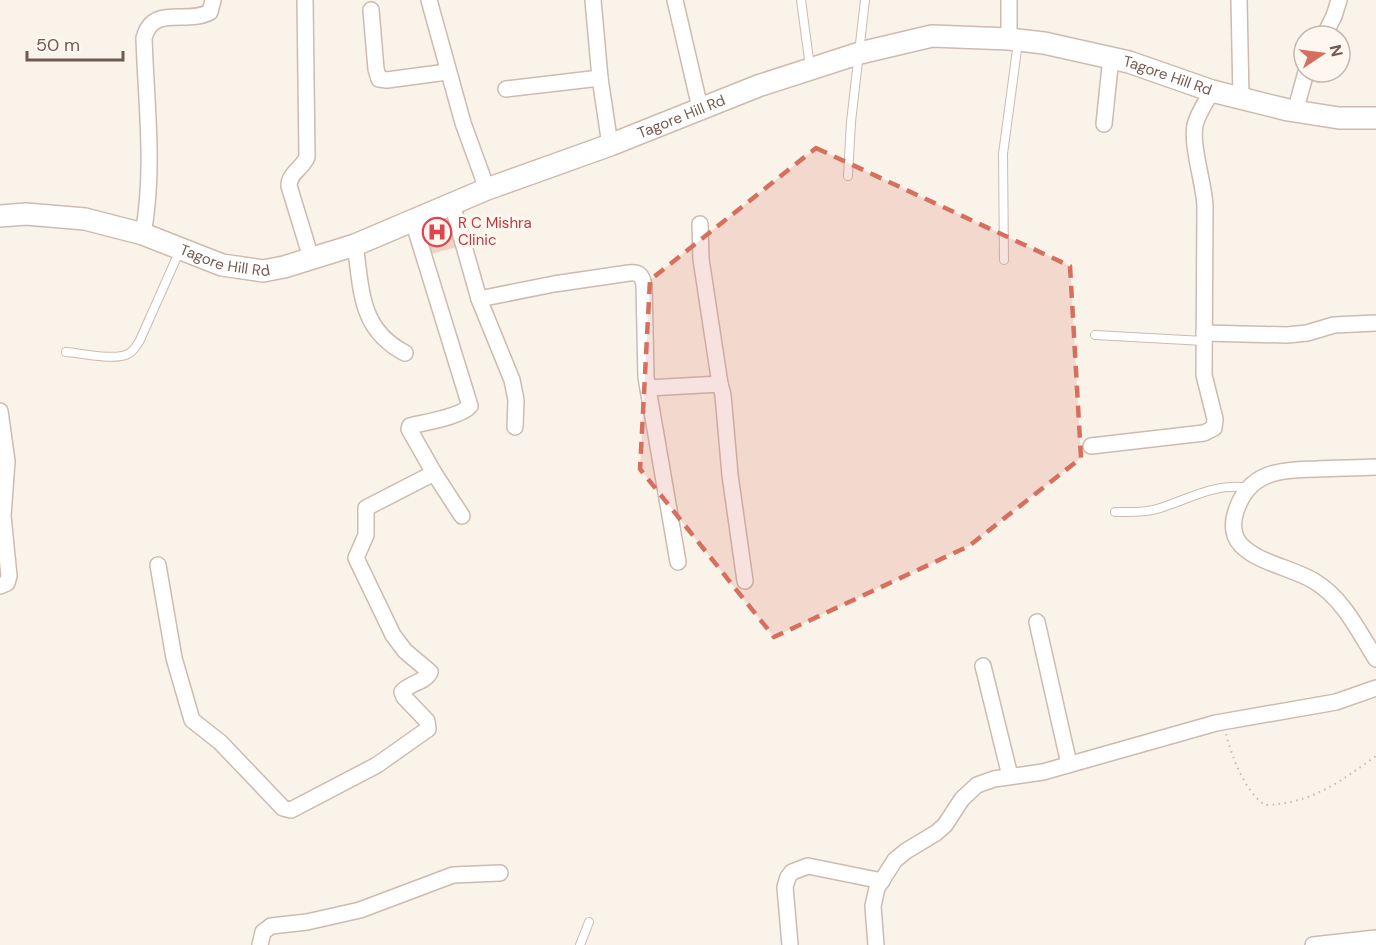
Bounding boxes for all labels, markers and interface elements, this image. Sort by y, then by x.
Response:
scale bar [27,24,123,62]
north arrow [1292,24,1352,84]
text: 50 m [36,33,80,57]
text: N [1325,43,1348,59]
street label: Tagore Hill Rd [1121,51,1215,100]
street label: Tagore Hill Rd [635,90,728,143]
place label: R C Mishra Clinic [458,213,532,250]
hospital icon: R C Mishra Clinic [421,216,453,248]
street label: Tagore Hill Rd [177,239,272,281]

